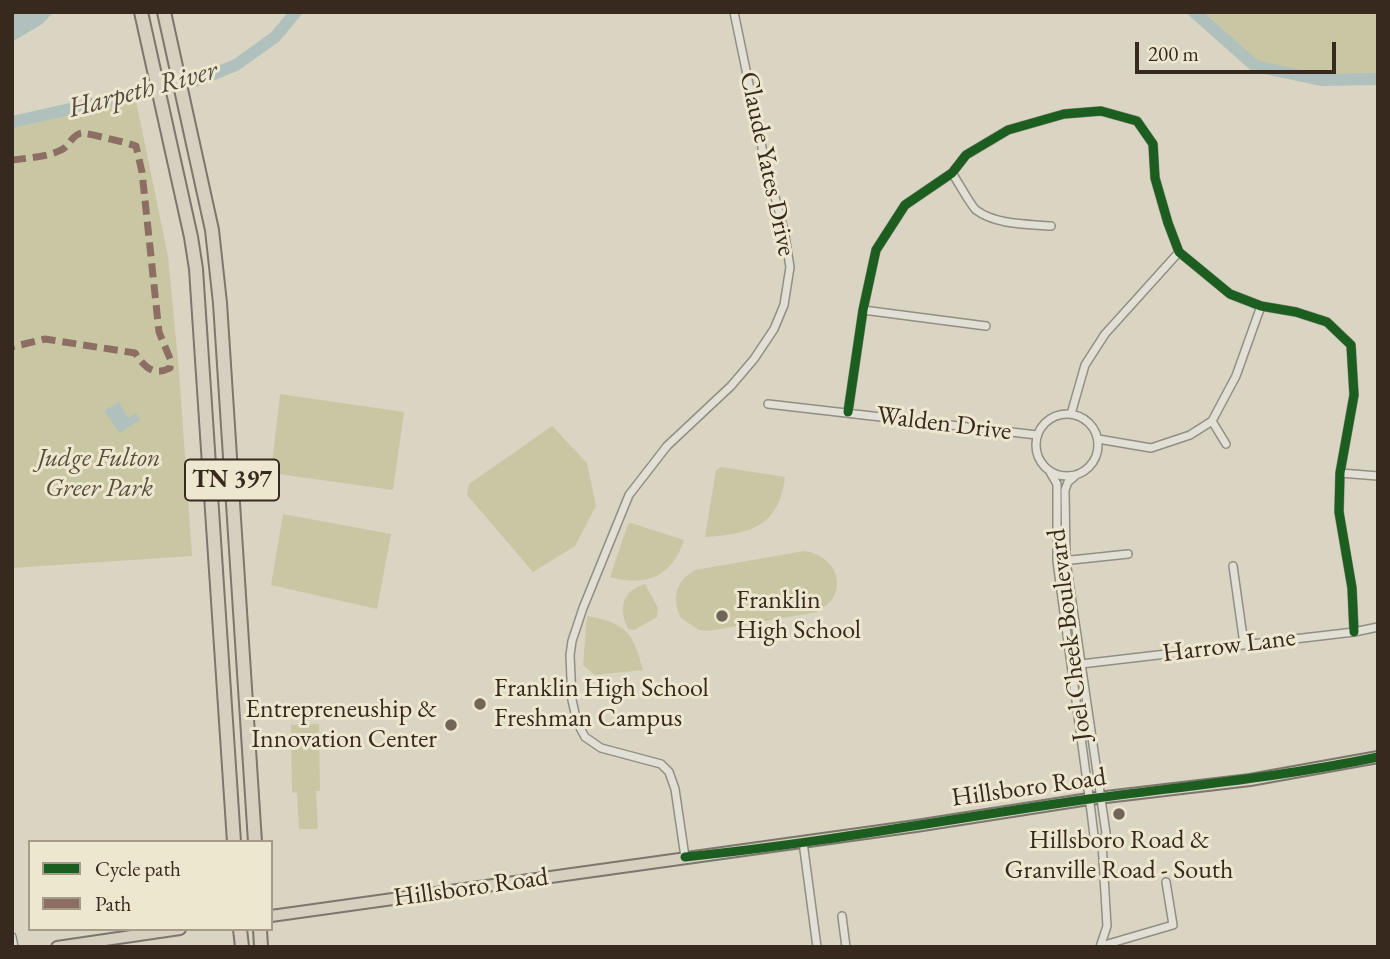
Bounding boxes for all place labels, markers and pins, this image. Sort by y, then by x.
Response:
place label: Franklin High School [736,585,861,646]
marker: Franklin High School [714,608,730,624]
place label: Franklin High School Freshman Campus [494,673,709,734]
place label: Entrepreneuship & Innovation Center [245,694,437,756]
marker: Franklin High School Freshman Campus [472,696,488,712]
marker: Entrepreneuship & Innovation Center [443,717,459,733]
marker: Hillsboro Road & Granville Road - South [1111,806,1127,822]
place label: Hillsboro Road & Granville Road - South [1005,825,1233,886]

